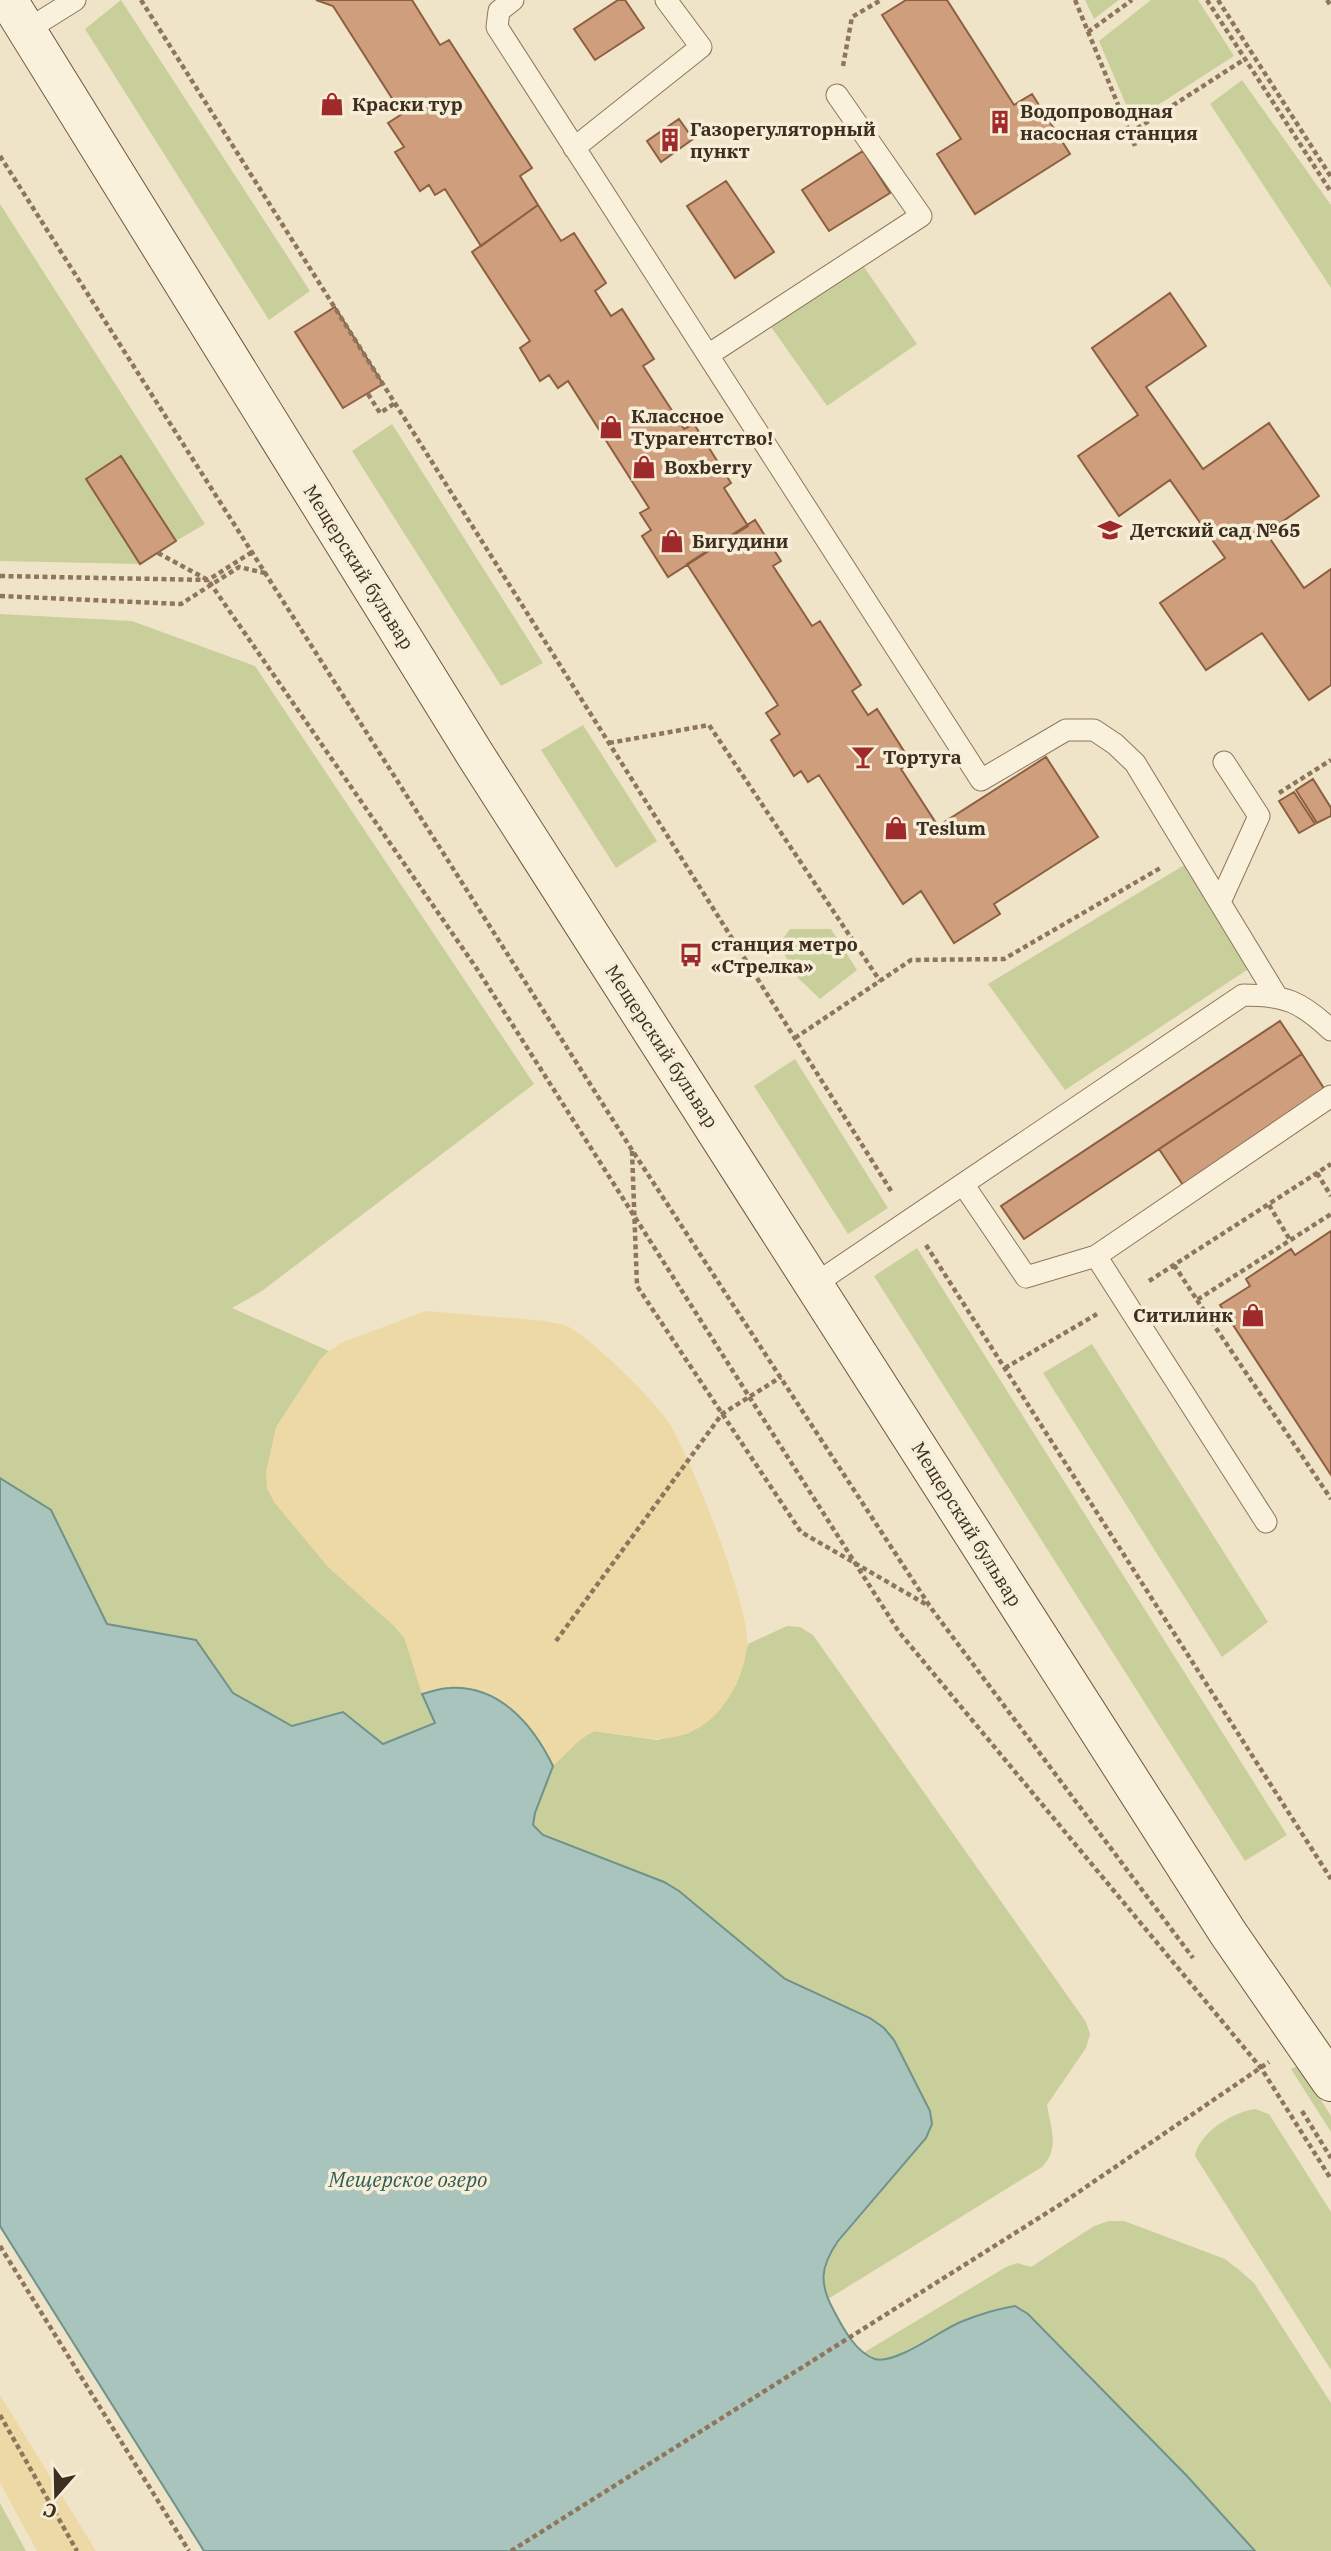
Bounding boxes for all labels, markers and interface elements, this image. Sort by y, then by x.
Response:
shop icon: Краски тур [318,90,346,118]
place label: Краски тур [352,92,463,116]
place label: Водопроводная насосная станция [1020,99,1198,145]
building icon: Водопроводная насосная станция [986,108,1014,136]
place label: Газорегуляторный пункт [690,117,876,163]
building icon: Газорегуляторный пункт [656,126,684,154]
place label: Классное Турагентство! [631,404,773,450]
shop icon: Классное Турагентство! [597,413,625,441]
shop icon: Boxberry [630,453,658,481]
place label: Boxberry [664,455,752,479]
street label: Мещерский бульвар [299,480,419,654]
school or university icon: Детский сад №65 [1096,516,1124,544]
place label: Детский сад №65 [1130,518,1301,542]
shop icon: Бигудини [658,527,686,555]
place label: Бигудини [692,529,789,553]
bar icon: Тортуга [849,743,877,771]
place label: Тортуга [883,745,962,769]
shop icon: Teslum [882,814,910,842]
place label: Teslum [916,816,986,840]
place label: станция метро «Стрелка» [711,932,858,978]
bus stop icon: станция метро «Стрелка» [677,941,705,969]
street label: Мещерский бульвар [600,960,724,1132]
shop icon: Ситилинк [1239,1301,1267,1329]
place label: Ситилинк [1133,1303,1233,1327]
street label: Мещерский бульвар [907,1437,1027,1611]
water label: Мещерское озеро [327,2165,488,2193]
north arrow [21,2460,91,2530]
text: С [40,2498,60,2524]

